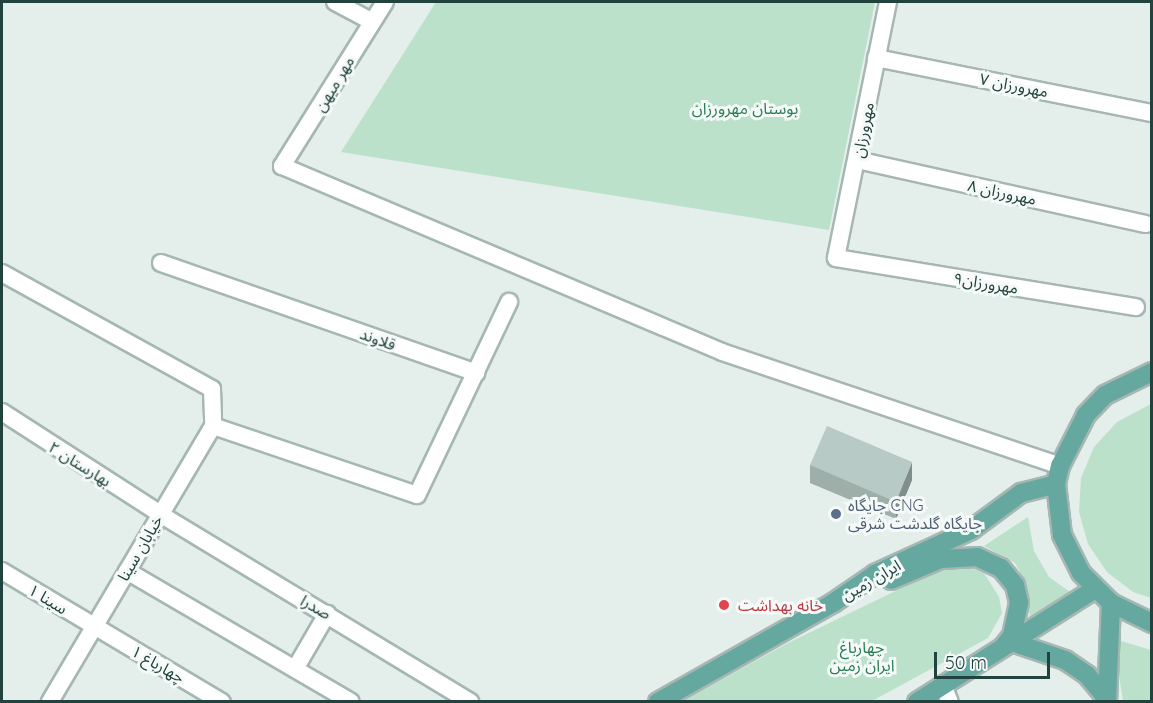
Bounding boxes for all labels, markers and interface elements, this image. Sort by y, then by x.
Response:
street label: مهر میهن [310,53,358,115]
street label: مهرورزان ۷ [978,69,1050,101]
park label: بوستان مهرورزان [692,98,798,118]
street label: مهرورزان [848,101,878,159]
street label: مهرورزان ۸ [966,175,1038,209]
street label: مهرورزان۹ [952,268,1020,298]
street label: قلاوند [357,324,399,354]
street label: بهارستان ۲ [45,437,115,491]
place label: جایگاه CNG جایگاه گلدشت شرقی [848,495,982,533]
marker: جایگاه CNG جایگاه گلدشت شرقی [829,507,843,521]
street label: خیابان سینا [113,512,167,584]
street label: ایران زمین [838,555,904,605]
street label: سینا ۱ [25,580,71,618]
street label: صدرا [297,590,335,624]
place label: خانه بهداشت [738,595,823,615]
marker: خانه بهداشت [715,596,733,614]
park label: چهارباغ ایران زمین [830,637,894,675]
scale bar [937,640,1052,678]
street label: چهارباغ ۱ [128,641,188,687]
text: 50 m [945,651,987,674]

